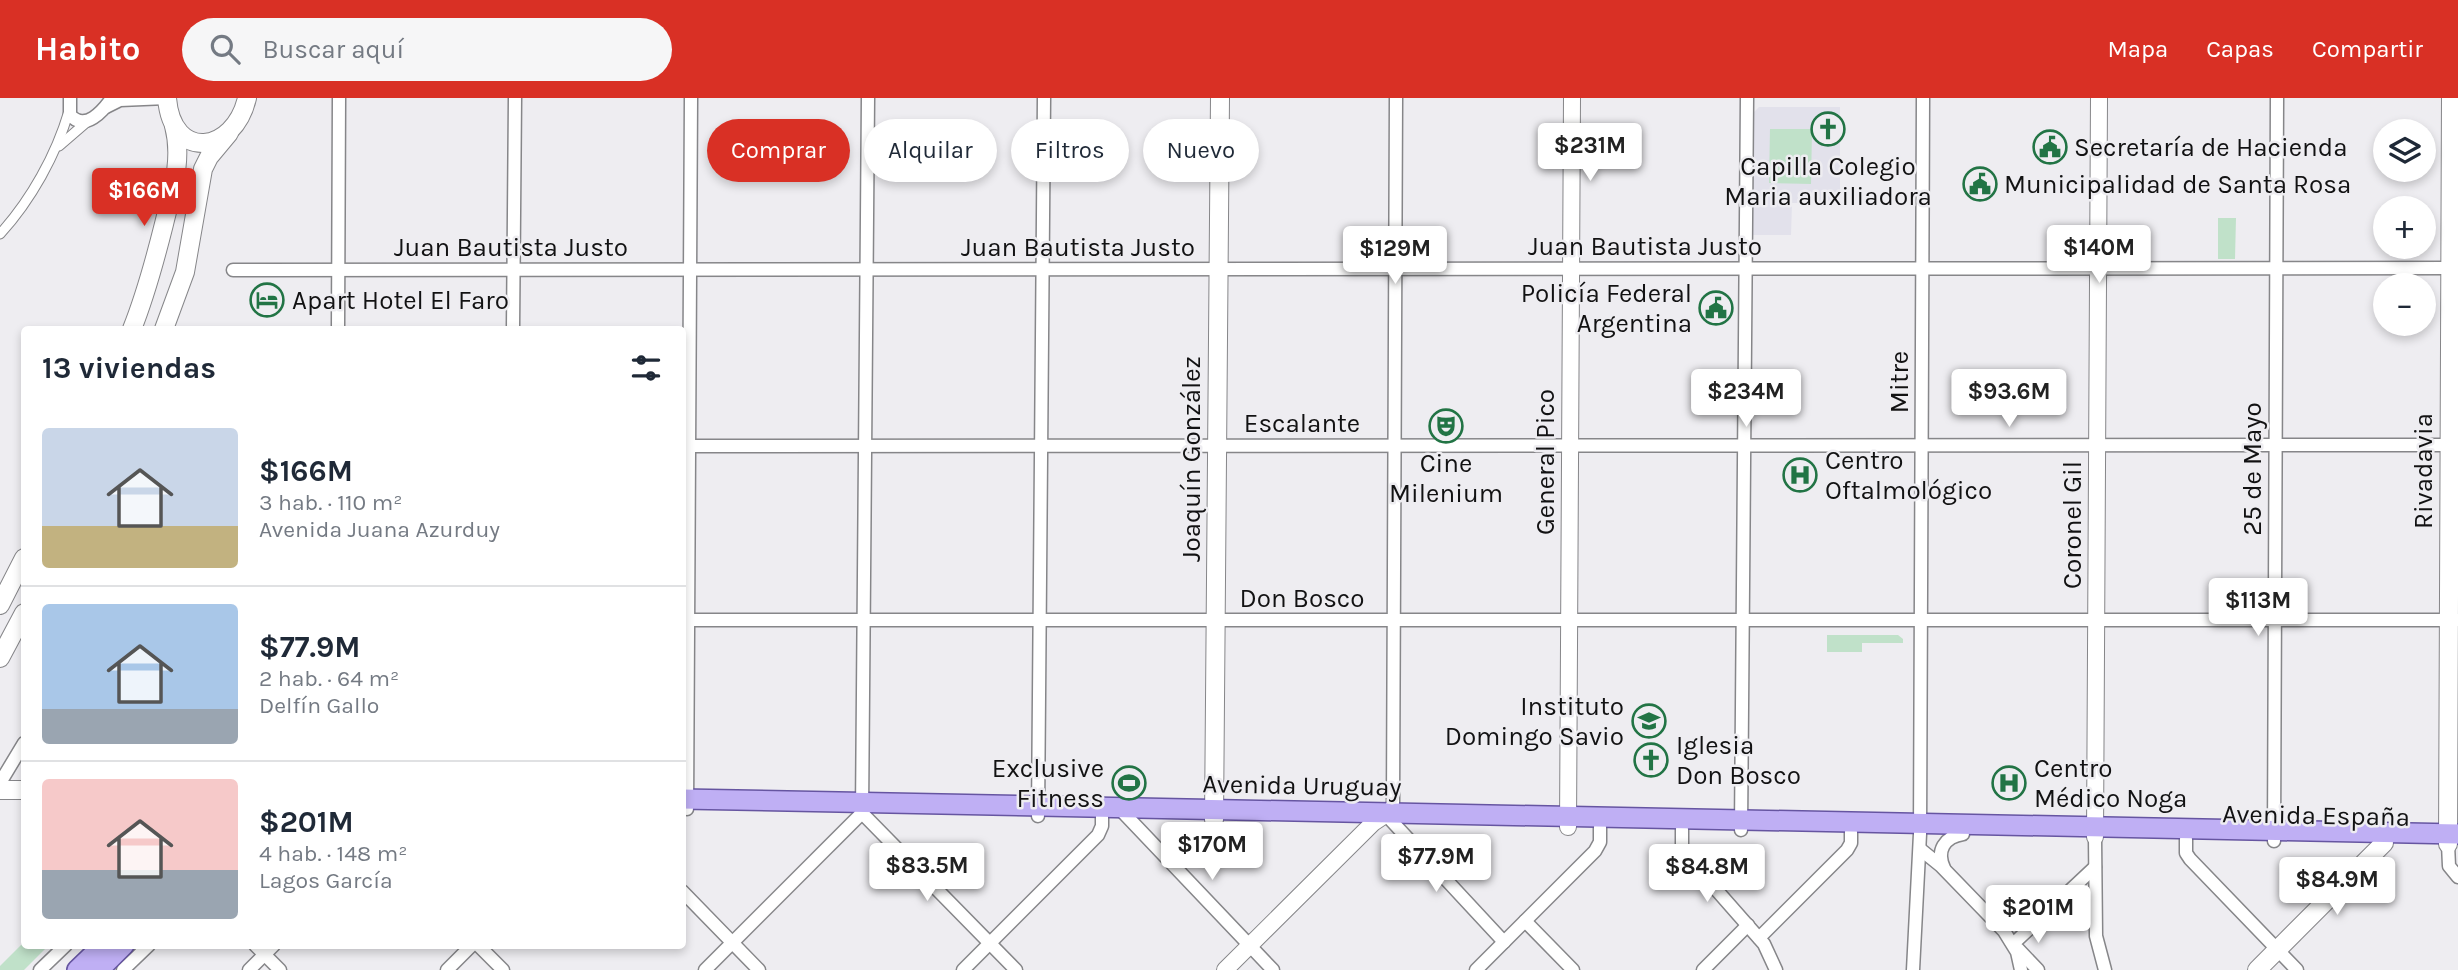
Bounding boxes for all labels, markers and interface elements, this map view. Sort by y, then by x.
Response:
search box [182,18,672,81]
text: Habito [35,30,140,68]
icon: search [206,30,244,68]
text: Buscar aquí [262,34,404,65]
text: Mapa [2107,35,2168,63]
text: Capas [2206,35,2274,63]
text: Compartir [2312,35,2423,63]
church icon: Capilla Colegio Maria auxiliadora [1809,110,1847,148]
chip: Comprar [707,119,850,182]
chip: Alquilar [864,119,997,182]
chip: Filtros [1011,119,1129,182]
chip: Nuevo [1143,119,1259,182]
map controls [2373,119,2436,336]
button: layers [2373,119,2436,182]
pin: $231M [1541,123,1639,183]
public building icon: Secretaría de Hacienda [2031,128,2069,166]
text: $231M [1554,132,1626,159]
place label: Secretaría de Hacienda [2074,132,2348,163]
place label: Capilla Colegio Maria auxiliadora [1724,151,1932,212]
public building icon: Municipalidad de Santa Rosa [1961,165,1999,203]
pin: $166M [95,169,193,228]
place label: Municipalidad de Santa Rosa [2004,169,2351,200]
text: $166M [108,177,180,204]
button: + [2373,196,2436,259]
pin: $129M [1346,226,1444,286]
pin: $140M [2050,226,2148,285]
street label: Juan Bautista Justo [1528,231,1762,262]
street label: Juan Bautista Justo [394,232,628,263]
street label: Juan Bautista Justo [961,232,1195,263]
text: $140M [2063,234,2135,261]
text: $129M [1359,235,1431,262]
button: − [2373,273,2436,336]
place label: Policía Federal Argentina [1521,278,1692,339]
hotel icon: Apart Hotel El Faro [248,281,286,319]
place label: Apart Hotel El Faro [292,285,509,316]
public building icon: Policía Federal Argentina [1697,289,1735,327]
icon: filters [627,349,665,387]
text: 13 viviendas [42,350,216,386]
street label: Mitre [1884,351,1915,413]
street label: Joaquín González [1176,356,1207,562]
pin: $234M [1697,370,1795,429]
pin: $93.6M [1952,370,2066,429]
text: $234M [1707,378,1785,405]
text: $93.6M [1967,378,2051,405]
street label: General Pico [1530,389,1561,535]
street label: 25 de Mayo [2237,402,2268,536]
theatre icon: Cine Milenium [1427,407,1465,445]
street label: Escalante [1244,408,1360,439]
street label: Rivadavia [2408,413,2439,529]
place label: Centro Oftalmológico [1825,445,1992,506]
place label: Cine Milenium [1389,448,1503,509]
text: $166M [259,453,353,489]
icon: home [98,456,182,540]
hospital icon: Centro Oftalmológico [1781,456,1819,494]
street label: Coronel Gil [2057,461,2088,589]
text: 3 hab. · 110 m² [259,489,402,516]
text: Avenida Juana Azurduy [259,516,500,543]
pin: $113M [2209,578,2307,638]
street label: Don Bosco [1240,583,1364,614]
text: $113M [2225,587,2291,614]
text: $77.9M [259,629,361,665]
icon: home [98,632,182,716]
text: 2 hab. · 64 m² [259,665,399,692]
place label: Instituto Domingo Savio [1445,691,1624,752]
text: Delfín Gallo [259,692,379,719]
school or university icon: Instituto Domingo Savio [1630,702,1668,740]
place label: Iglesia Don Bosco [1676,730,1801,791]
church icon: Iglesia Don Bosco [1632,741,1670,779]
place label: Exclusive Fitness [992,753,1104,814]
place label: Centro Médico Noga [2034,753,2187,814]
sports icon: Exclusive Fitness [1110,764,1148,802]
hospital icon: Centro Médico Noga [1990,764,2028,802]
street label: Avenida Uruguay [1202,768,1402,803]
street label: Avenida España [2222,798,2410,833]
text: $201M [259,804,354,840]
icon: home [98,807,182,891]
pin: $170M [1163,822,1261,882]
text: $170M [1177,831,1247,858]
pin: $77.9M [1379,834,1493,894]
text: 4 hab. · 148 m² [259,840,407,867]
text: $77.9M [1397,843,1475,870]
pin: $83.5M [870,844,984,903]
pin: $84.8M [1650,844,1764,904]
text: $83.5M [885,852,969,879]
text: $84.8M [1665,853,1749,880]
pin: $84.9M [2280,858,2394,917]
text: $84.9M [2295,866,2379,893]
text: Lagos García [259,867,393,894]
pin: $201M [1989,886,2087,945]
text: $201M [2002,894,2074,921]

